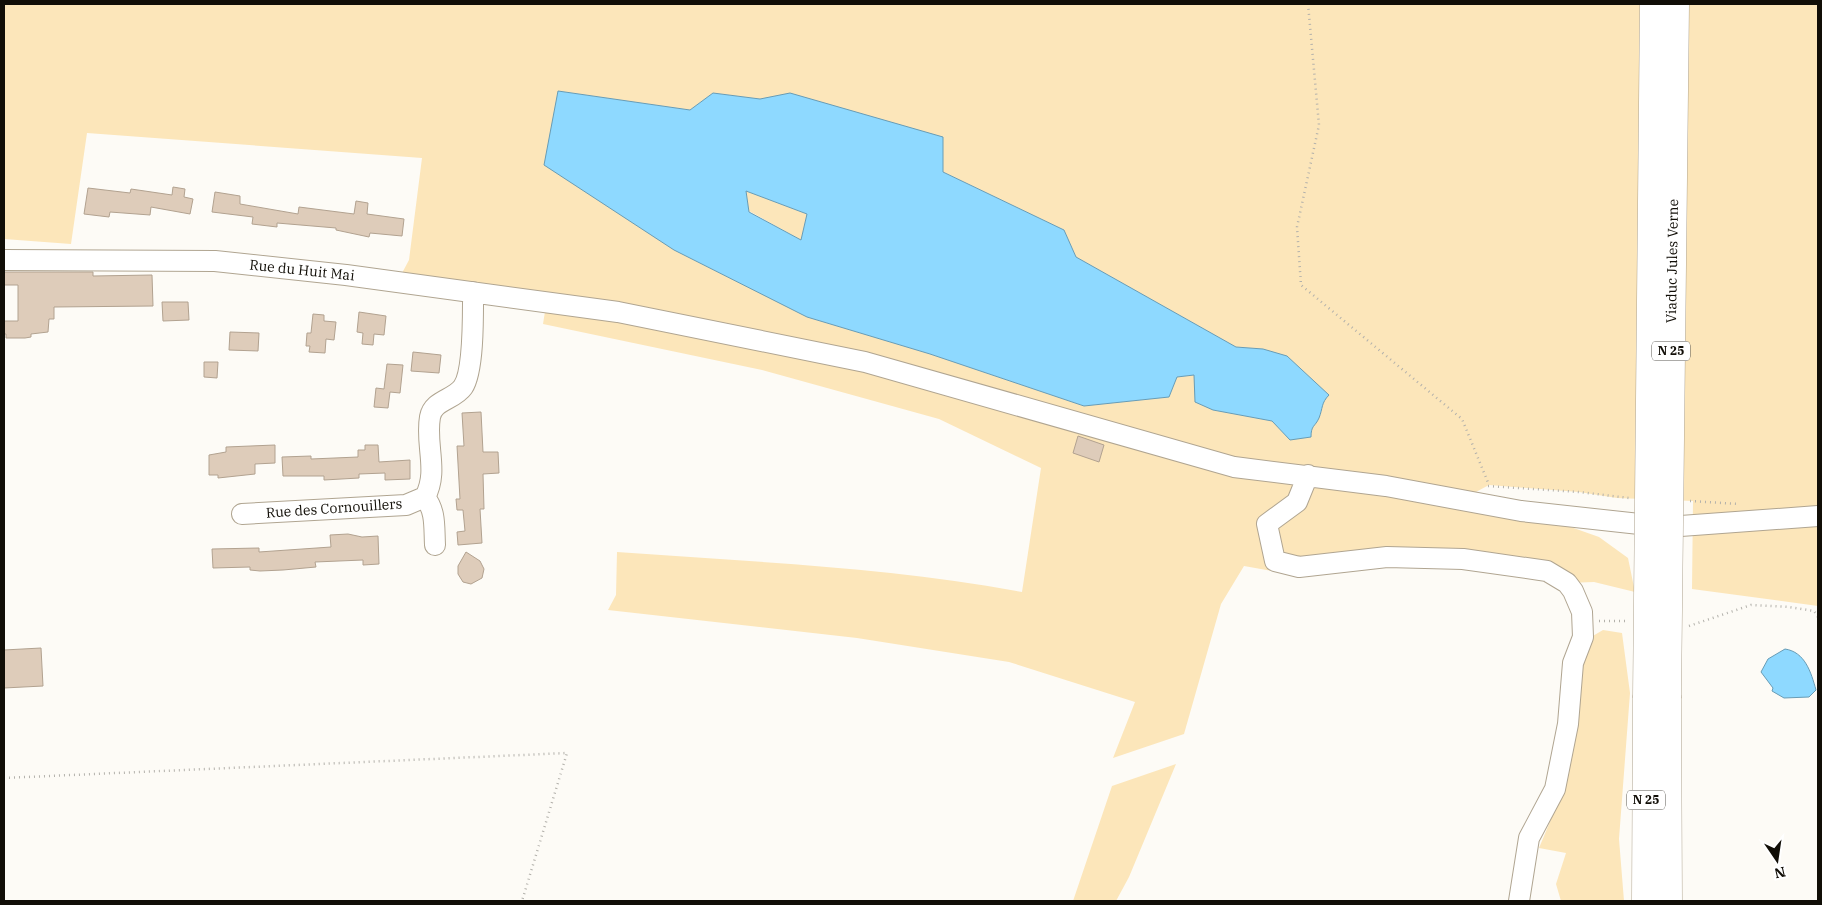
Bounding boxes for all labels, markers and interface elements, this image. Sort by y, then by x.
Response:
street label: Viaduc Jules Verne [1662,199,1682,323]
street label: Rue du Huit Mai [248,256,356,284]
road number: N 25 [1652,342,1690,361]
street label: Rue des Cornouillers [265,494,403,522]
road number: N 25 [1627,790,1665,810]
north arrow [1752,835,1802,885]
text: N [1773,863,1787,883]

